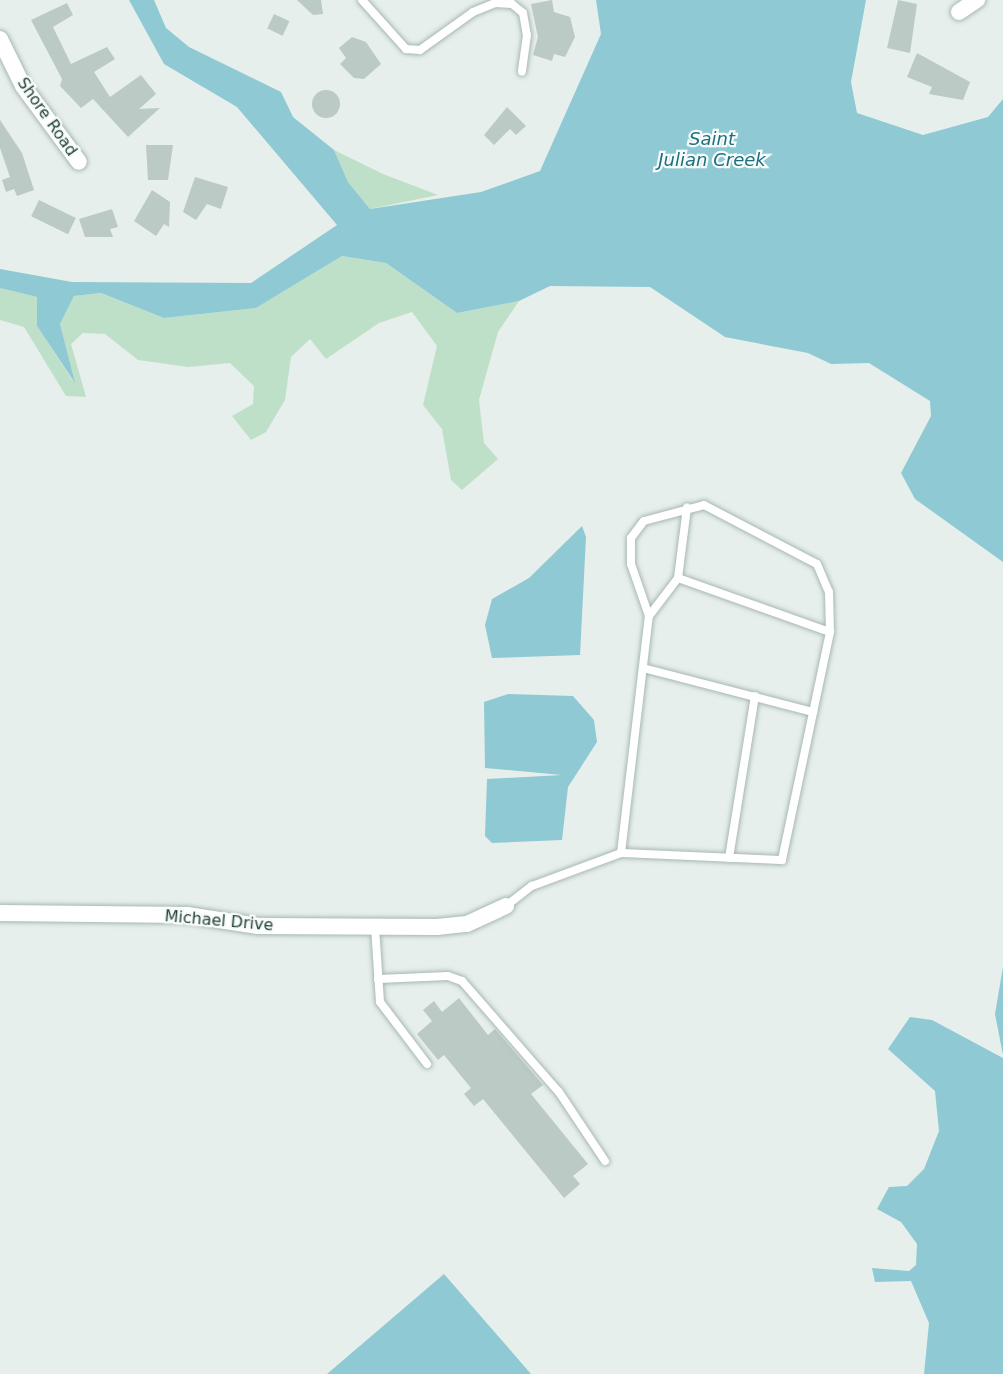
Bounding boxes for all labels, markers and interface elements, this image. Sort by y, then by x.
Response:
street label: Shore Road [13,74,81,160]
water label: Saint Julian Creek [658,129,766,172]
street label: Michael Drive [164,907,274,935]

